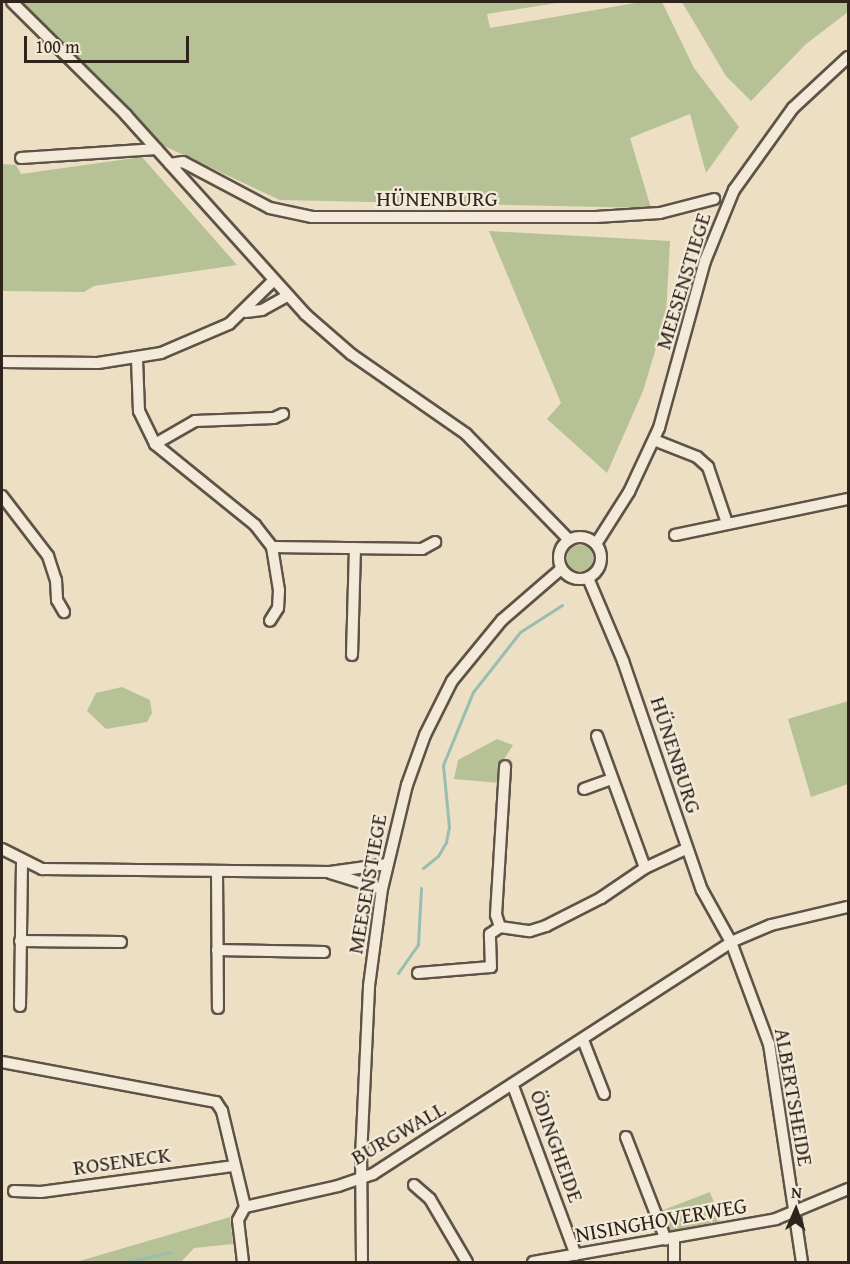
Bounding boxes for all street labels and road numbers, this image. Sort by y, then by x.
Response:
street label: HÜNENBURG [376,186,498,212]
street label: MEESENSTIEGE [650,209,716,353]
street label: HÜNENBURG [645,693,707,817]
street label: MEESENSTIEGE [342,812,392,956]
street label: ALBERTSHEIDE [769,1026,819,1168]
street label: ÖDINGHEIDE [524,1086,590,1206]
street label: BURGWALL [346,1095,450,1171]
street label: ROSENECK [71,1141,173,1181]
street label: NISINGHOVERWEG [573,1192,749,1248]

